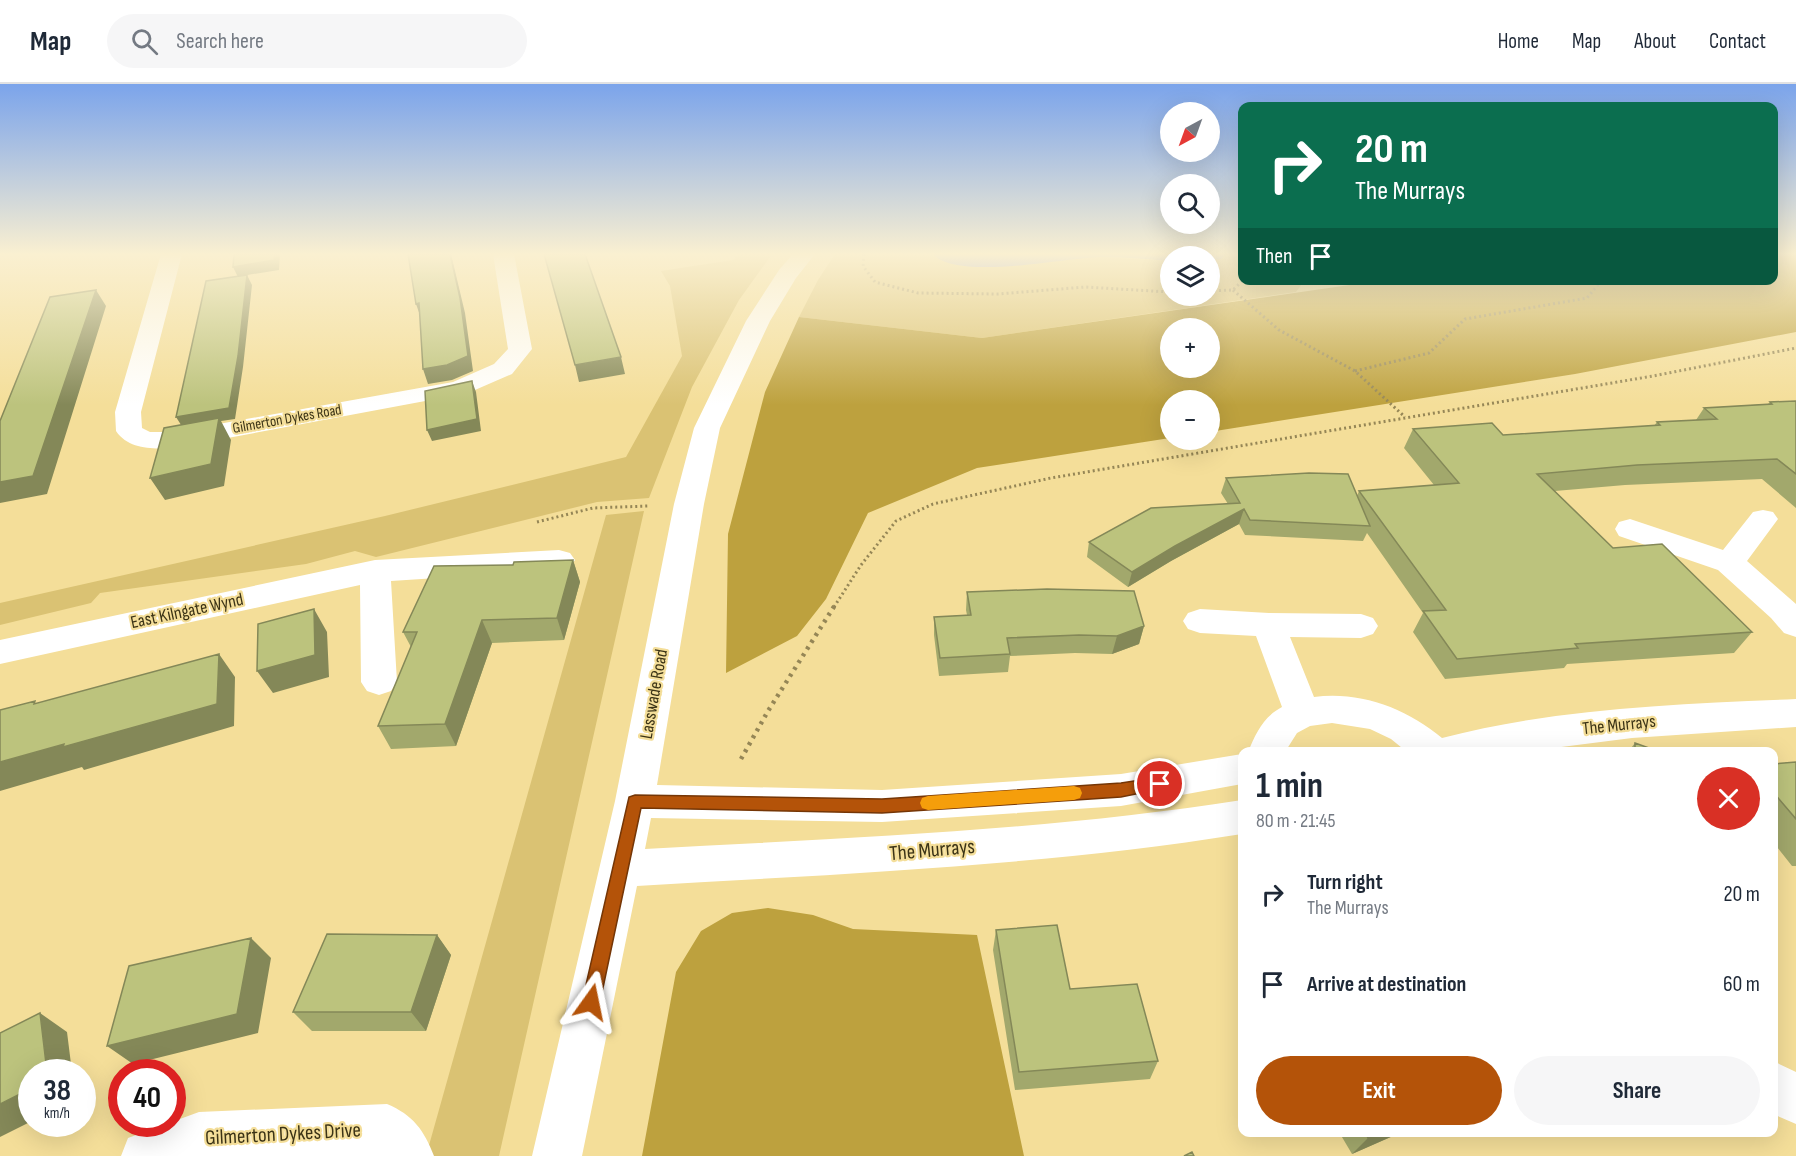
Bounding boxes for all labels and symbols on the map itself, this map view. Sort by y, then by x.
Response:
north arrow [1160,102,1220,162]
street label: Gilmerton Dykes Road [231,400,343,438]
street label: East Kilngate Wynd [129,589,245,633]
street label: Lasswade Road [636,647,672,741]
street label: The Murrays [1581,711,1657,739]
pin [1134,758,1185,809]
street label: The Murrays [888,834,976,866]
position arrow [559,970,623,1034]
speed limit sign: 40 [108,1059,186,1137]
street label: Gilmerton Dykes Drive [205,1117,361,1151]

